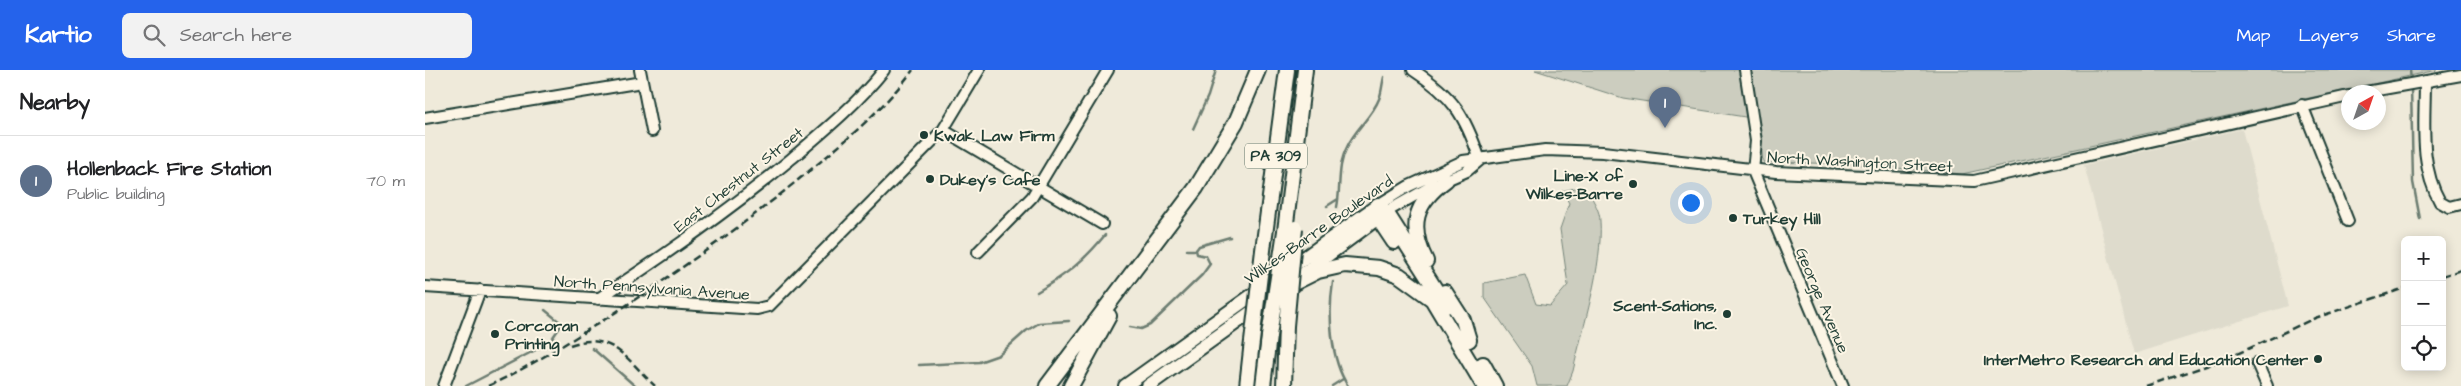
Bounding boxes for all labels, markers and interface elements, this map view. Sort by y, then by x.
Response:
search box [122,13,472,58]
text: Kartio [25,18,92,52]
icon: search [140,21,168,49]
text: Search here [180,22,292,49]
text: Map [2236,23,2270,48]
text: Layers [2298,23,2359,48]
text: Share [2387,23,2436,48]
north arrow [2341,85,2386,130]
pin: 1 [1649,87,1681,128]
text: Nearby [20,88,90,117]
street label: East Chestnut Street [669,122,809,237]
place label: Kwak Law Firm [934,125,1055,147]
marker: Kwak Law Firm [918,129,930,141]
road number: PA 309 [1245,144,1307,168]
street label: North Washington Street [1767,146,1954,179]
text: Hollenback Fire Station [67,156,271,183]
place label: Line-X of Wilkes-Barre [1525,165,1624,205]
place label: Dukey's Cafe [940,169,1041,192]
text: 1 [35,170,37,192]
text: 70 m [366,170,405,192]
street label: Wilkes-Barre Boulevard [1240,170,1397,290]
marker: Dukey's Cafe [924,173,936,185]
marker: Line-X of Wilkes-Barre [1627,178,1639,190]
text: Public building [67,183,165,205]
your location [1678,190,1704,216]
place label: Turkey Hill [1742,208,1821,231]
marker: Turkey Hill [1727,212,1739,224]
map controls [2401,236,2446,371]
button: + [2401,236,2446,281]
street label: George Avenue [1789,244,1854,357]
street label: North Pennsylvania Avenue [553,270,751,307]
button: − [2401,281,2446,326]
place label: Scent-Sations, Inc. [1612,295,1717,335]
marker: Scent-Sations, Inc. [1721,308,1733,320]
place label: Corcoran Printing [505,315,578,357]
button: locate [2401,326,2446,371]
marker: Corcoran Printing [489,328,501,340]
place label: InterMetro Research and Education Center [1984,349,2308,371]
marker: InterMetro Research and Education Center [2312,353,2324,365]

